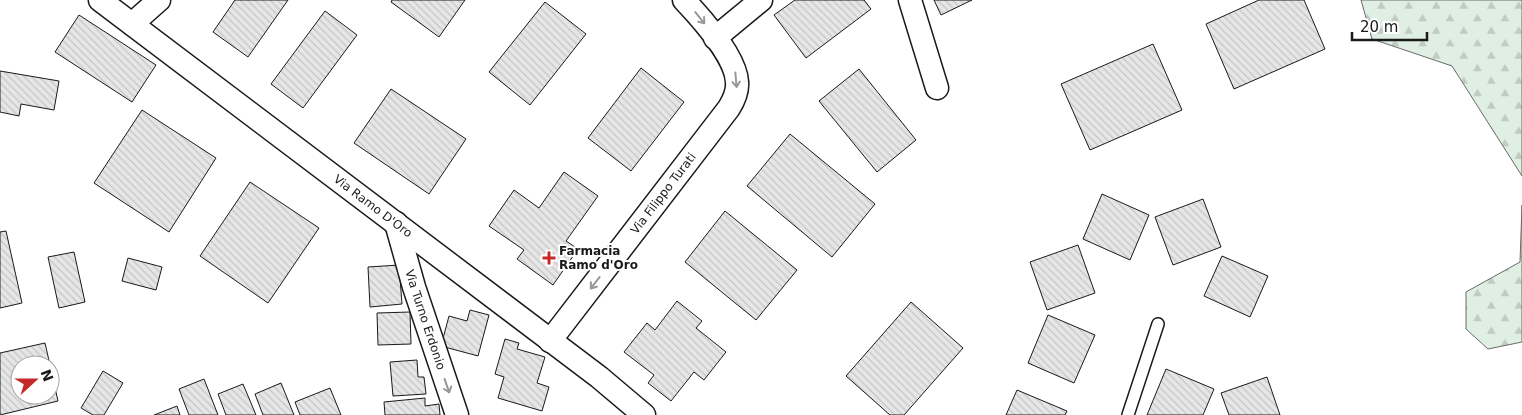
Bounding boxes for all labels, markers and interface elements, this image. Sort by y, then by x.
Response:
scale bar [1352,10,1427,42]
one-way arrow [694,11,705,24]
text: 20 m [1360,18,1398,36]
one-way arrow [732,72,741,88]
street label: Via Filippo Turati [628,150,699,237]
street label: Via Ramo D'Oro [331,172,415,240]
place label: Farmacia Ramo d'Oro [559,244,638,272]
marker: Farmacia Ramo d'Oro [543,252,555,264]
street label: Via Turno Erdonio [402,268,448,372]
one-way arrow [590,276,600,290]
north arrow [10,355,60,405]
text: N [38,367,57,384]
one-way arrow [443,378,452,394]

